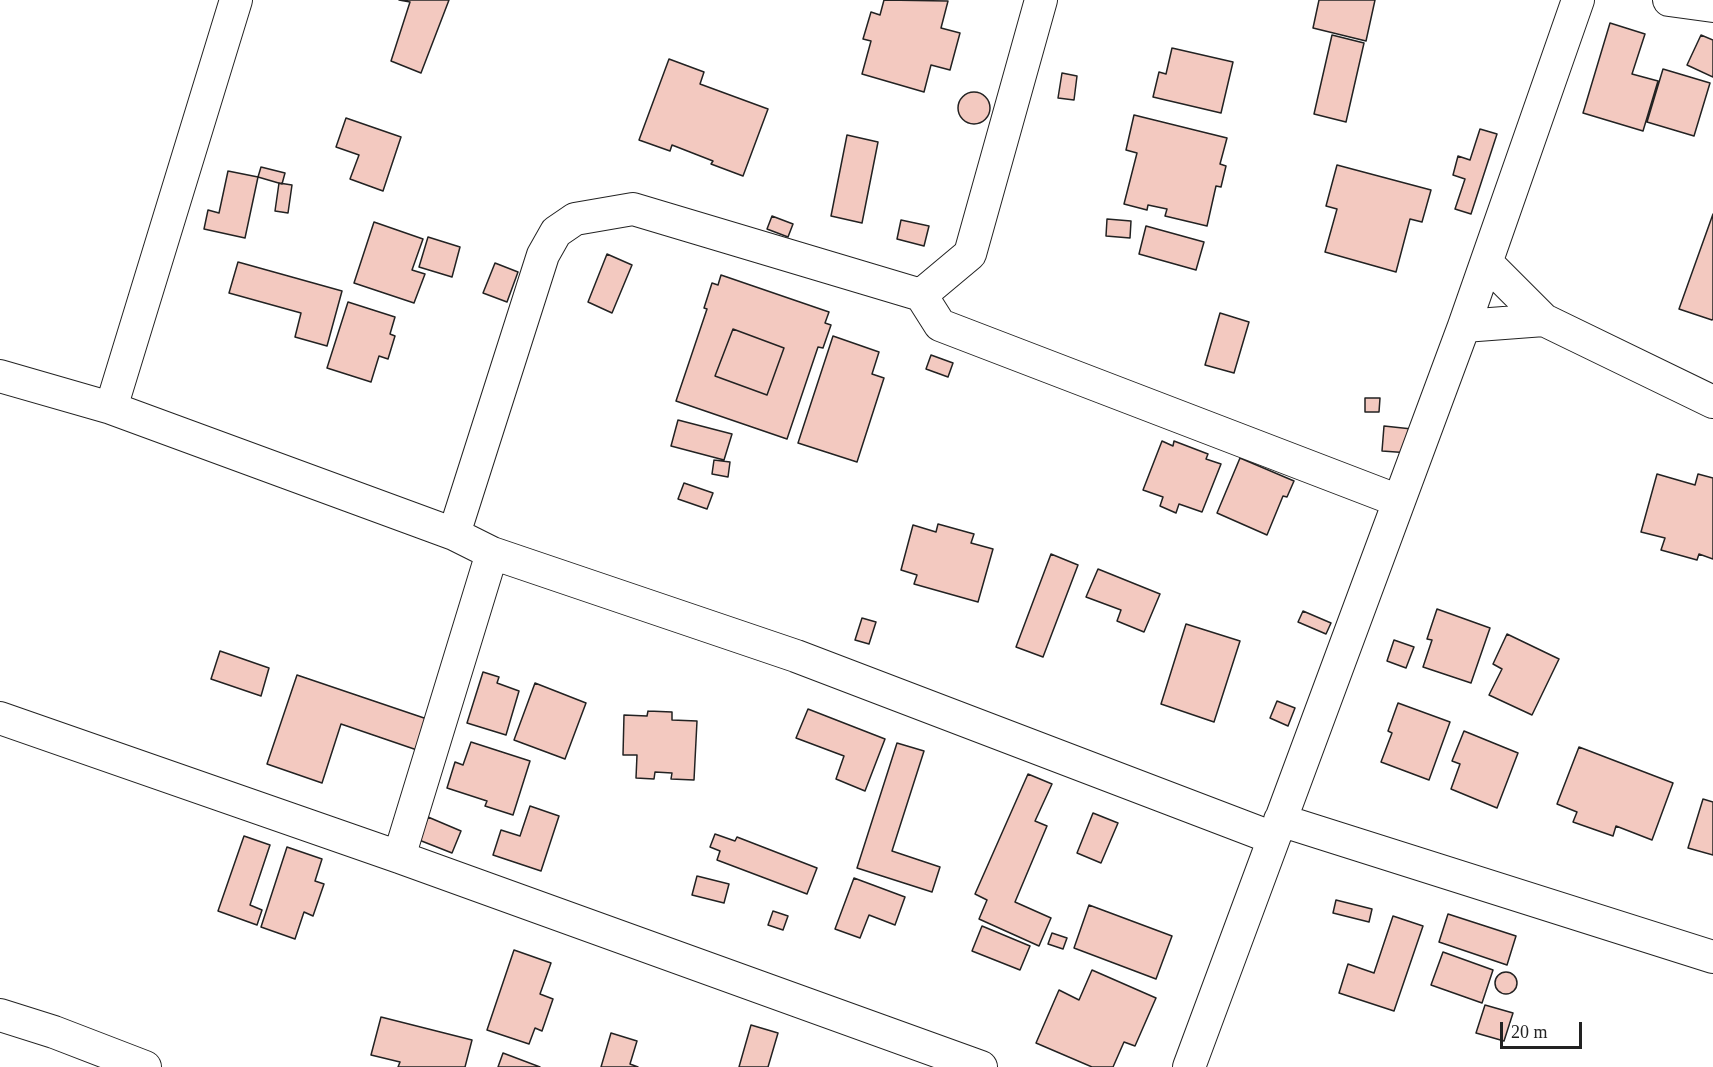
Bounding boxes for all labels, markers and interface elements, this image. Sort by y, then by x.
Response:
scale bar [1503,1010,1586,1048]
text: 20 m [1511,1022,1548,1042]

